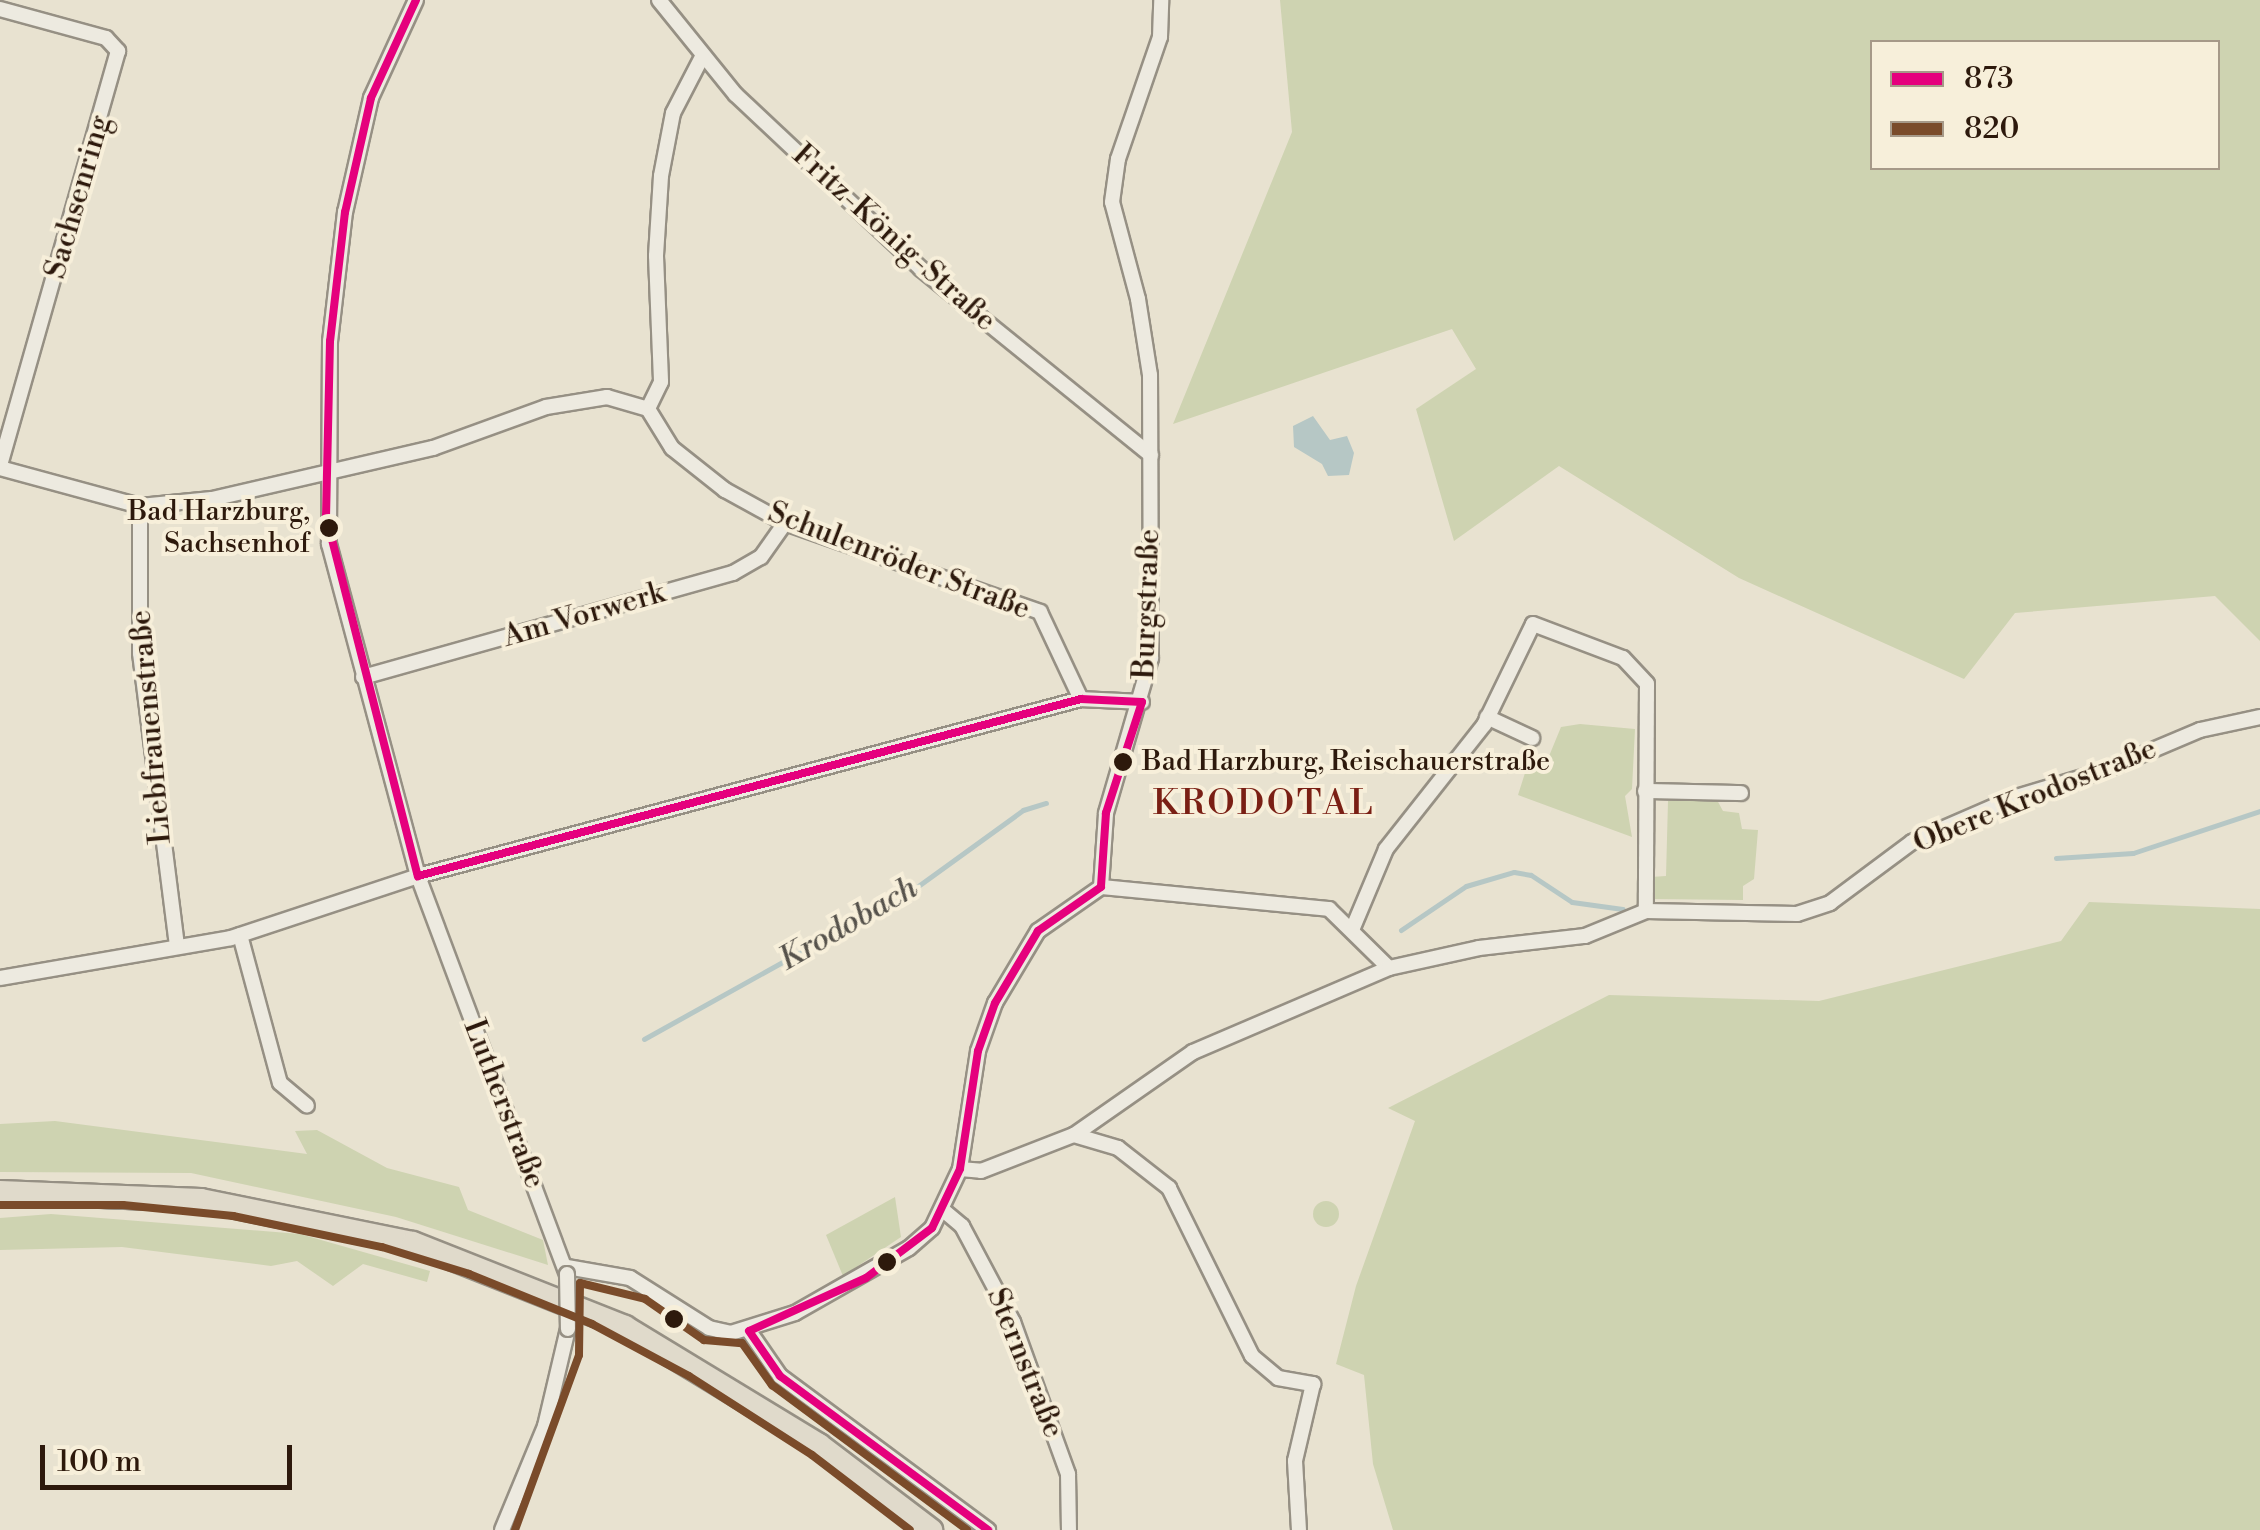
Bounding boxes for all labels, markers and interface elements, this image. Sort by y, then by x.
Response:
legend [1870,40,2220,170]
text: 873 [1964,60,2013,98]
text: 820 [1964,110,2019,148]
street label: Sachsenring [38,111,118,283]
street label: Fritz-König-Straße [785,137,1003,339]
street label: Schulenröder Straße [763,494,1035,628]
place label: Bad Harzburg, Sachsenhof [128,495,310,561]
marker: Bad Harzburg, Sachsenhof [319,518,339,538]
street label: Burgstraße [1126,528,1168,680]
street label: Am Vorwerk [499,575,669,655]
street label: Liebfrauenstraße [123,608,179,846]
street label: Obere Krodostraße [1908,731,2162,861]
place label: Bad Harzburg, Reischauerstraße [1142,745,1550,779]
marker: Bad Harzburg, Reischauerstraße [1113,752,1133,772]
district label: KRODOTAL [1153,783,1375,825]
water label: Krodobach [772,869,924,979]
street label: Lutherstraße [455,1014,553,1194]
unlabelled marker [877,1252,897,1272]
street label: Sternstraße [979,1283,1071,1443]
unlabelled marker [664,1309,684,1329]
scale bar [45,1425,298,1487]
text: 100 m [57,1443,141,1481]

